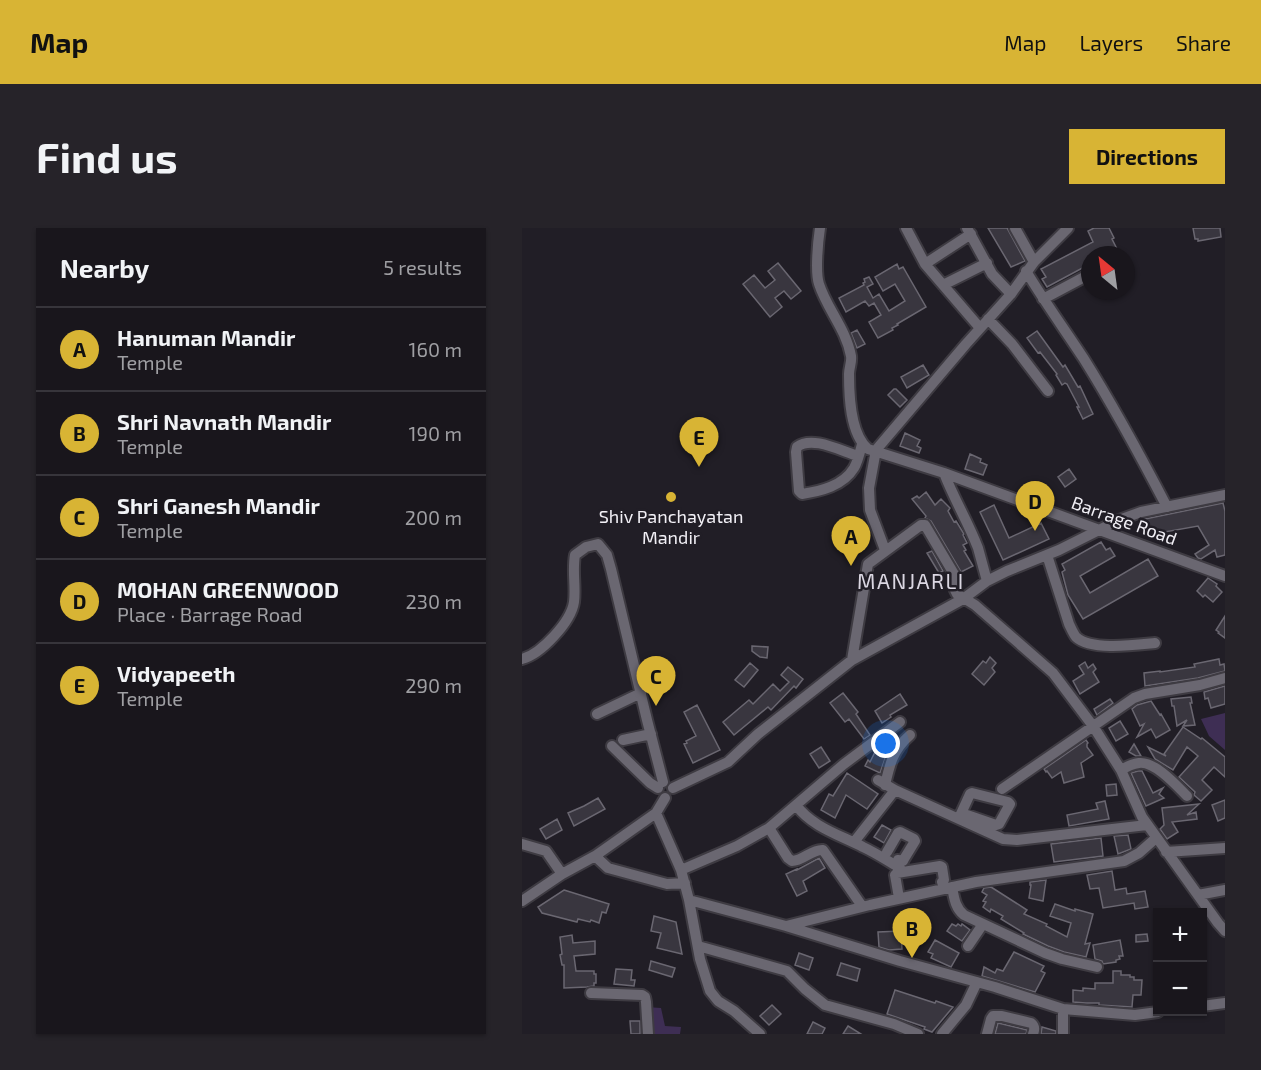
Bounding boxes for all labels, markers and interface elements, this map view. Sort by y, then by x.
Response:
text: Map [30,25,88,59]
text: Map [1004,30,1046,55]
text: Layers [1079,30,1143,55]
text: Share [1176,30,1231,55]
button: Directions [1069,129,1225,184]
text: Find us [36,131,178,181]
north arrow [1081,246,1135,300]
text: Nearby [60,252,149,283]
text: 5 results [383,255,462,279]
text: Hanuman Mandir [117,324,295,350]
text: A [73,337,86,361]
text: 160 m [409,337,462,361]
text: Temple [117,350,183,374]
text: Shri Navnath Mandir [117,408,331,434]
pin: E [680,418,718,467]
text: B [73,421,86,445]
text: 190 m [409,421,462,445]
text: Temple [117,434,183,458]
pin: D [1016,482,1054,531]
marker: Shiv Panchayatan Mandir [664,490,678,504]
street label: Barrage Road [1069,491,1180,549]
text: Shri Ganesh Mandir [117,492,320,518]
text: C [74,505,85,529]
text: 200 m [405,505,462,529]
place label: Shiv Panchayatan Mandir [599,505,743,548]
pin: A [832,516,870,566]
text: Temple [117,518,183,542]
district label: MANJARLI [857,568,965,593]
text: MOHAN GREENWOOD [117,576,339,602]
text: D [73,589,86,613]
text: 230 m [406,589,462,613]
text: Place · Barrage Road [117,602,302,626]
pin: C [636,656,676,706]
text: Vidyapeeth [117,660,235,686]
text: E [74,673,85,697]
text: 290 m [405,673,462,697]
text: Temple [117,686,183,710]
your location [871,729,900,758]
pin: B [892,908,932,958]
map controls [1153,908,1207,1016]
button: + [1153,908,1207,962]
button: − [1153,962,1207,1016]

